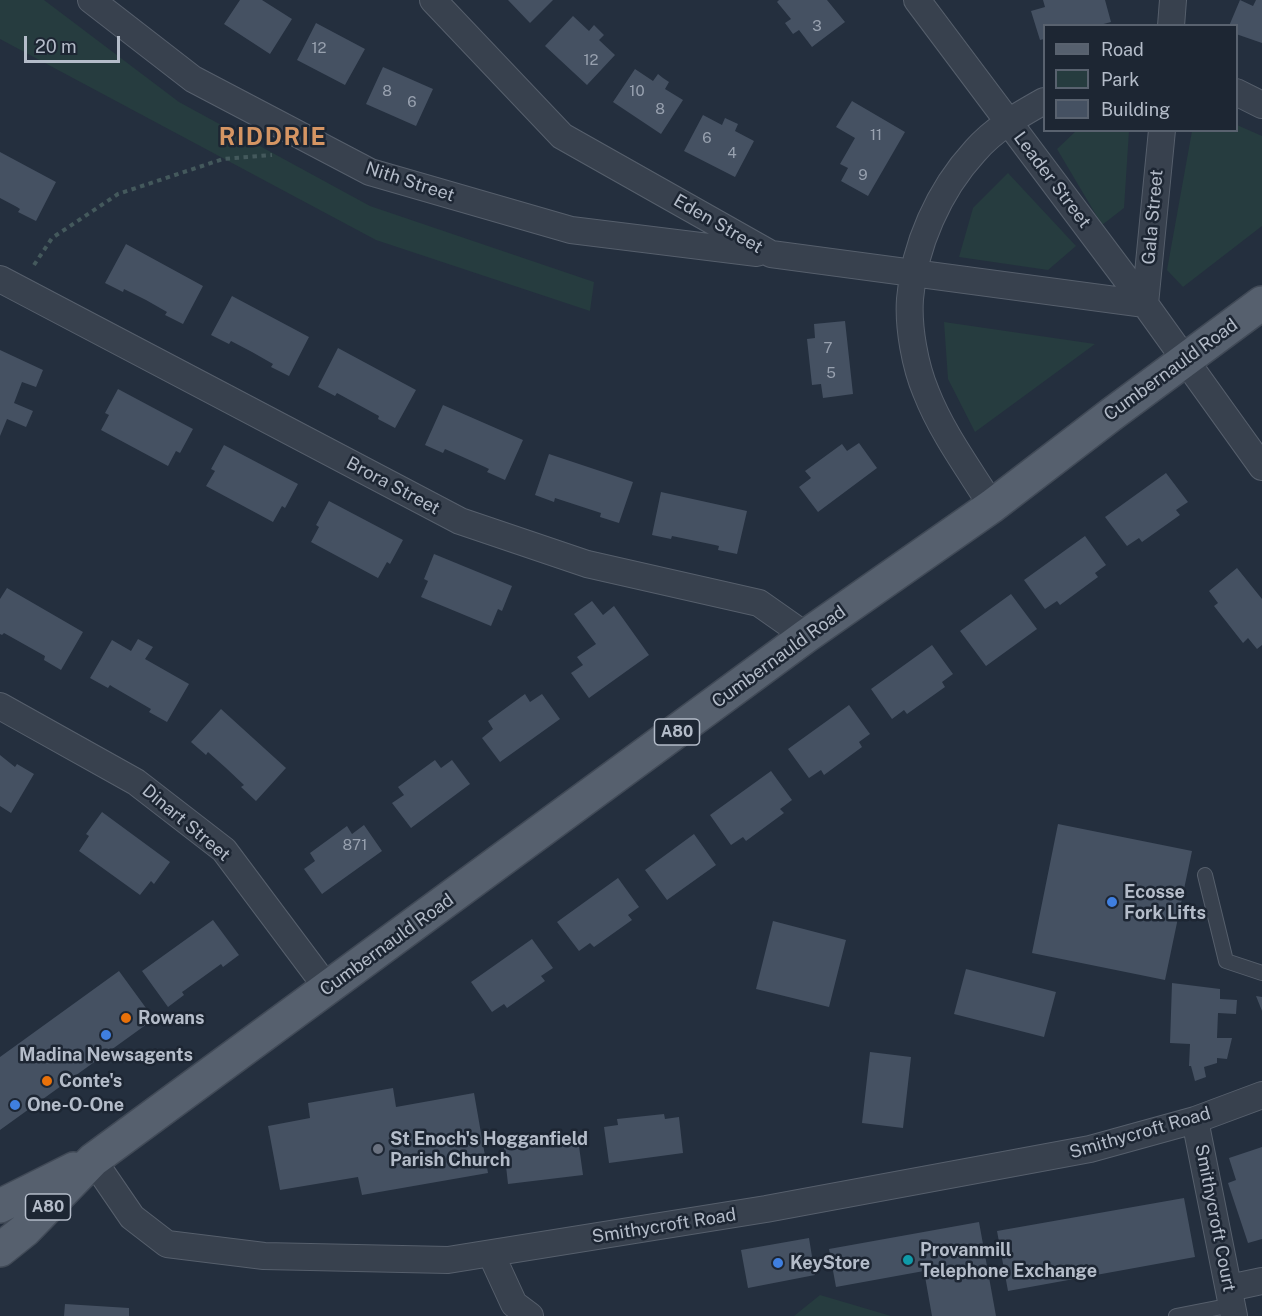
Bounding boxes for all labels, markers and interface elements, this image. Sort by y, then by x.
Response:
house number: 3 [812,17,822,35]
scale bar [27,24,123,62]
legend [1043,24,1238,132]
text: 20 m [35,36,77,57]
house number: 12 [311,39,327,57]
text: Road [1101,39,1144,60]
house number: 12 [583,51,599,69]
text: Park [1101,69,1139,90]
house number: 8 [382,82,392,100]
house number: 10 [629,82,645,100]
house number: 6 [407,93,417,111]
text: Building [1101,99,1170,120]
house number: 8 [655,100,665,118]
district label: RIDDRIE [219,124,327,152]
house number: 11 [870,126,882,144]
street label: Leader Street [1009,128,1095,232]
house number: 6 [702,129,712,147]
house number: 4 [727,144,737,162]
street label: Nith Street [363,157,457,207]
house number: 9 [858,166,868,184]
street label: Gala Street [1138,169,1168,265]
street label: Eden Street [670,190,766,258]
street label: Cumbernauld Road [1100,314,1242,426]
house number: 7 [823,339,833,357]
house number: 5 [826,364,836,382]
street label: Brora Street [343,452,443,520]
street label: Cumbernauld Road [708,601,850,713]
road number: A80 [654,719,700,745]
street label: Dinart Street [138,780,234,866]
house number: 871 [343,836,367,854]
place label: Ecosse Fork Lifts [1124,881,1206,924]
street label: Cumbernauld Road [316,889,458,1001]
marker: Ecosse Fork Lifts [1105,895,1119,909]
place label: Rowans [138,1007,204,1029]
marker: Rowans [119,1011,133,1025]
marker: Madina Newsagents [99,1028,113,1042]
place label: Madina Newsagents [19,1044,193,1066]
place label: Conte's [59,1070,122,1092]
marker: Conte's [40,1074,54,1088]
place label: One-O-One [27,1094,124,1116]
marker: One-O-One [8,1098,22,1112]
street label: Smithycroft Road [1067,1103,1213,1163]
place label: St Enoch's Hogganfield Parish Church [390,1128,588,1170]
marker: St Enoch's Hogganfield Parish Church [371,1142,385,1156]
street label: Smithycroft Court [1190,1142,1240,1294]
road number: A80 [26,1194,70,1220]
street label: Smithycroft Road [590,1204,738,1248]
place label: Provanmill Telephone Exchange [920,1239,1097,1282]
place label: KeyStore [790,1252,870,1274]
marker: Provanmill Telephone Exchange [901,1253,915,1267]
marker: KeyStore [771,1256,785,1270]

